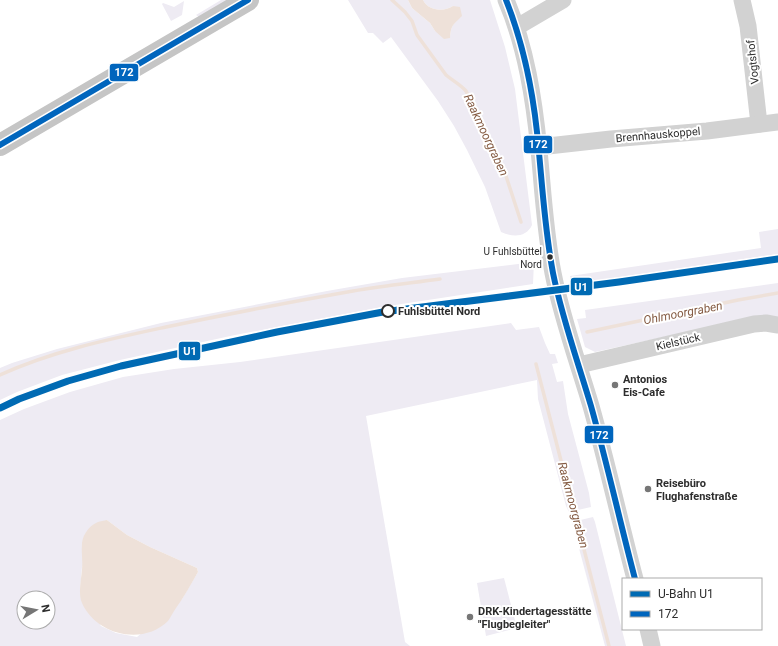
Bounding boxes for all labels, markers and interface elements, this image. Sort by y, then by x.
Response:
street label: Vogtshof [744,39,762,85]
line badge: 172 [109,63,139,82]
text: 172 [115,66,133,79]
water label: Raakmoorgraben [461,92,511,178]
street label: Brennhauskoppel [615,125,701,145]
line badge: 172 [523,135,553,154]
text: 172 [529,138,547,151]
place label: U Fuhlsbüttel Nord [484,246,542,270]
marker: U Fuhlsbüttel Nord [545,252,555,262]
line badge: U1 [570,277,593,296]
text: U1 [574,281,588,294]
water label: Ohlmoorgraben [642,298,724,328]
marker: Fuhlsbüttel Nord [381,304,395,318]
place label: Fuhlsbüttel Nord [398,305,480,318]
street label: Kielstück [655,331,702,353]
line badge: U1 [178,341,201,361]
text: U1 [183,345,197,358]
place label: Antonios Eis-Cafe [623,373,667,399]
marker: Antonios Eis-Cafe [610,380,620,390]
line badge: 172 [584,425,614,444]
text: 172 [590,429,608,442]
water label: Raakmoorgraben [555,460,591,550]
place label: Reisebüro Flughafenstraße [656,477,737,503]
marker: Reisebüro Flughafenstraße [643,484,653,494]
legend [622,578,762,630]
text: U-Bahn U1 [658,587,714,601]
north arrow [16,590,56,630]
text: N [38,603,52,614]
place label: DRK-Kindertagesstätte "Flugbegleiter" [478,605,592,631]
text: 172 [658,607,678,621]
marker: DRK-Kindertagesstätte "Flugbegleiter" [465,612,475,622]

